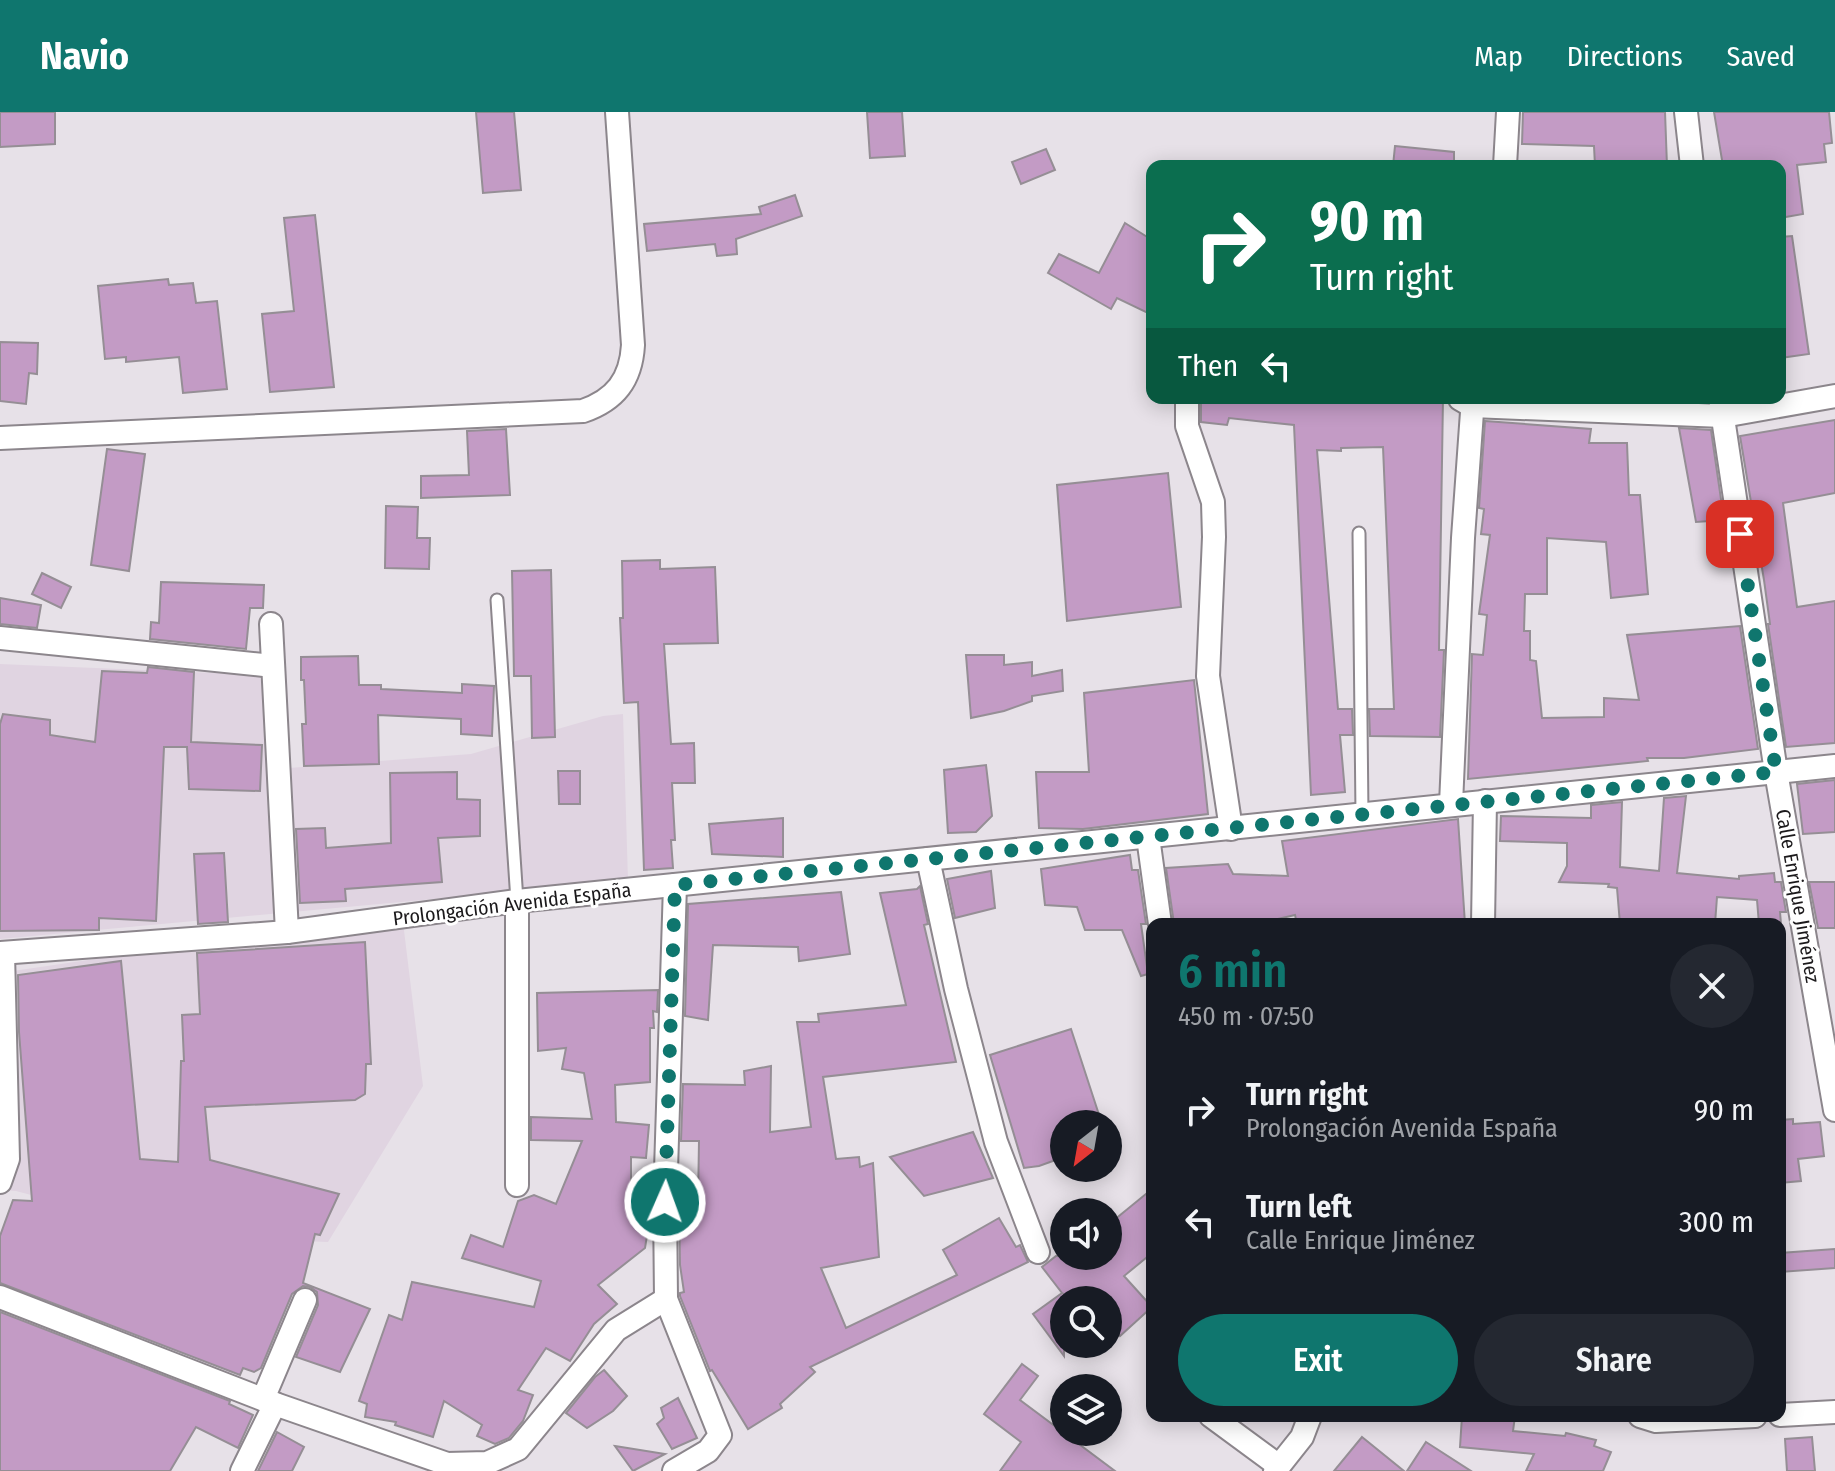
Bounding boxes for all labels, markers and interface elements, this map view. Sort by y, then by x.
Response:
text: Navio [40,33,129,79]
text: Map [1474,40,1523,73]
text: Directions [1567,40,1683,73]
text: Saved [1727,40,1795,73]
text: 90 m [1310,188,1424,255]
icon: right [1178,192,1282,296]
text: Turn right [1310,256,1453,300]
icon: left [1254,344,1298,388]
text: Then [1178,348,1238,384]
pin [1706,500,1774,568]
icon: arrive [1718,512,1762,556]
street label: Calle Enrique Jiménez [1771,807,1825,985]
street label: Prolongación Avenida España [391,877,633,931]
text: 6 min [1178,942,1287,1000]
button: close [1670,944,1754,1028]
text: 450 m · 07:50 [1178,1001,1314,1032]
text: Turn right [1246,1077,1368,1113]
icon: right [1178,1088,1222,1132]
text: 90 m [1694,1092,1754,1128]
north arrow [1050,1110,1122,1182]
map controls [1050,1110,1122,1446]
text: Prolongación Avenida España [1246,1113,1558,1144]
position arrow [623,1160,707,1244]
text: Turn left [1246,1189,1352,1225]
button: sound [1050,1198,1122,1270]
icon: left [1178,1200,1222,1244]
text: 300 m [1679,1204,1754,1240]
text: Calle Enrique Jiménez [1246,1225,1475,1256]
button: search [1050,1286,1122,1358]
button: Exit [1178,1314,1458,1406]
button: Share [1474,1314,1754,1406]
button: layers [1050,1374,1122,1446]

